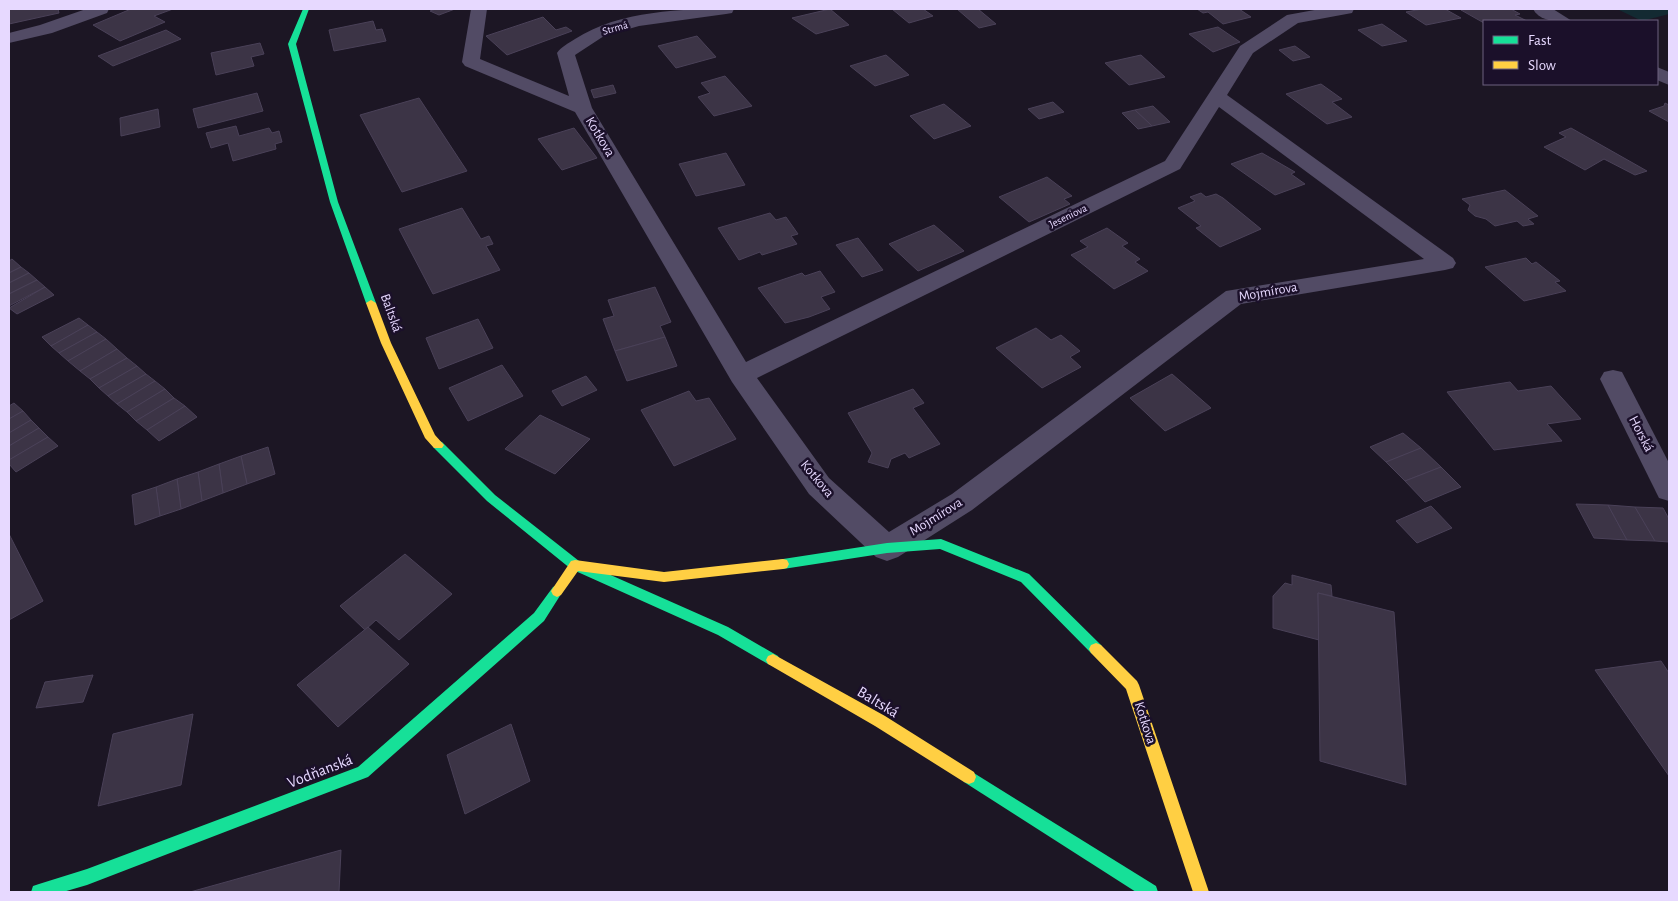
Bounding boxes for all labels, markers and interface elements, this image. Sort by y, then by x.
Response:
street label: Strmá [601,19,629,37]
legend [1483,20,1658,85]
text: Fast [1528,33,1552,48]
text: Slow [1528,58,1556,73]
street label: Kotkova [583,115,618,160]
street label: Jeseniova [1047,202,1089,230]
street label: Mojmírova [1238,280,1299,304]
street label: Baltská [378,292,405,335]
street label: Horská [1626,414,1656,455]
street label: Kotkova [798,458,837,501]
street label: Mojmírova [907,495,965,539]
street label: Baltská [854,683,902,721]
street label: Kotkova [1132,700,1159,746]
street label: Vodňanská [285,751,355,791]

